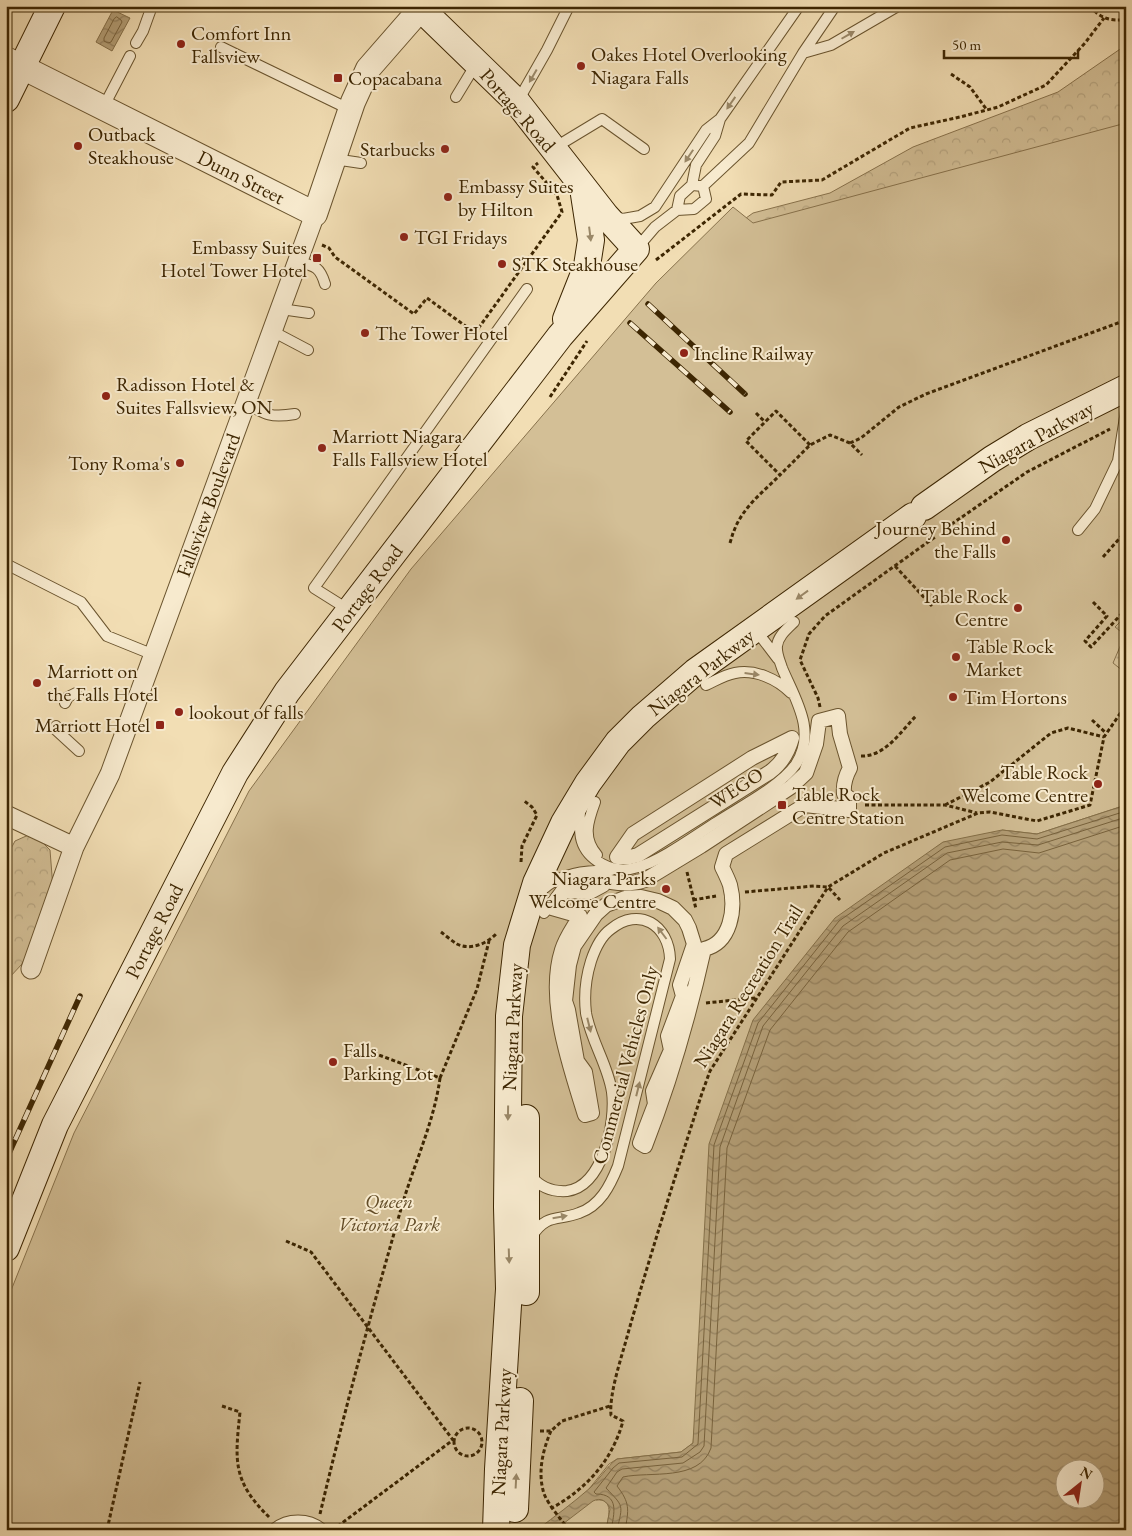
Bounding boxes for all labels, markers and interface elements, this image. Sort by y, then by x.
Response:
place label: Comfort Inn Fallsview [191,20,292,69]
scale bar [944,28,1078,60]
one-way arrow [841,31,855,40]
text: 50 m [952,35,981,54]
marker: Comfort Inn Fallsview [175,38,187,50]
place label: Oakes Hotel Overlooking Niagara Falls [591,41,787,90]
marker: Oakes Hotel Overlooking Niagara Falls [575,60,587,72]
street label: Portage Road [474,63,562,158]
place label: Copacabana [348,65,442,91]
one-way arrow [528,70,537,83]
marker: Copacabana [332,72,344,84]
one-way arrow [726,97,736,110]
place label: Outback Steakhouse [88,121,174,170]
place label: Starbucks [360,136,435,162]
marker: Outback Steakhouse [72,140,84,152]
marker: Starbucks [439,143,451,155]
street label: Dunn Street [193,144,290,210]
one-way arrow [684,149,694,163]
place label: Embassy Suites by Hilton [458,173,573,222]
marker: Embassy Suites by Hilton [442,191,454,203]
place label: TGI Fridays [414,224,507,250]
one-way arrow [586,226,594,242]
marker: TGI Fridays [398,231,410,243]
place label: Embassy Suites Hotel Tower Hotel [160,234,307,283]
place label: STK Steakhouse [512,251,638,277]
marker: Embassy Suites Hotel Tower Hotel [311,252,323,264]
marker: STK Steakhouse [496,258,508,270]
place label: The Tower Hotel [375,320,508,346]
marker: The Tower Hotel [359,327,371,339]
place label: Incline Railway [694,340,814,366]
marker: Incline Railway [678,347,690,359]
place label: Radisson Hotel & Suites Fallsview, ON [116,371,273,420]
marker: Radisson Hotel & Suites Fallsview, ON [100,390,112,402]
street label: Niagara Parkway [974,394,1099,479]
place label: Marriott Niagara Falls Fallsview Hotel [332,423,488,472]
street label: Fallsview Boulevard [170,429,246,580]
marker: Marriott Niagara Falls Fallsview Hotel [316,442,328,454]
place label: Tony Roma's [68,450,170,476]
marker: Tony Roma's [174,457,186,469]
place label: Journey Behind the Falls [874,515,997,564]
marker: Journey Behind the Falls [1000,534,1012,546]
street label: Portage Road [326,538,409,637]
place label: Table Rock Centre [920,583,1009,632]
one-way arrow [795,590,809,600]
marker: Table Rock Centre [1012,602,1024,614]
street label: Niagara Parkway [643,622,760,722]
place label: Table Rock Market [966,633,1054,682]
marker: Table Rock Market [950,651,962,663]
place label: Marriott on the Falls Hotel [47,658,158,707]
one-way arrow [744,670,760,678]
marker: Marriott on the Falls Hotel [31,677,43,689]
place label: Tim Hortons [963,684,1067,710]
marker: Tim Hortons [947,691,959,703]
place label: lookout of falls [189,699,304,725]
marker: lookout of falls [173,706,185,718]
place label: Marriott Hotel [35,712,150,738]
marker: Marriott Hotel [154,719,166,731]
place label: Table Rock Welcome Centre [961,759,1089,808]
street label: WEGO [704,761,768,815]
marker: Table Rock Welcome Centre [1092,778,1104,790]
place label: Table Rock Centre Station [792,781,905,830]
marker: Table Rock Centre Station [776,799,788,811]
place label: Niagara Parks Welcome Centre [529,865,656,914]
street label: Portage Road [119,878,189,983]
marker: Niagara Parks Welcome Centre [660,883,672,895]
street label: Niagara Recreation Trail [687,899,809,1072]
one-way arrow [657,926,667,940]
street label: Niagara Parkway [496,962,528,1092]
street label: Commercial Vehicles Only [586,963,664,1167]
one-way arrow [585,1018,593,1033]
place label: Falls Parking Lot [343,1037,434,1086]
marker: Falls Parking Lot [327,1056,339,1068]
one-way arrow [634,1082,642,1097]
one-way arrow [504,1105,512,1121]
park label: Queen Victoria Park [338,1188,440,1237]
one-way arrow [552,1213,568,1221]
one-way arrow [505,1248,513,1264]
street label: Niagara Parkway [485,1367,517,1497]
north arrow [1054,1458,1104,1508]
text: N [1077,1462,1096,1484]
one-way arrow [512,1473,520,1489]

